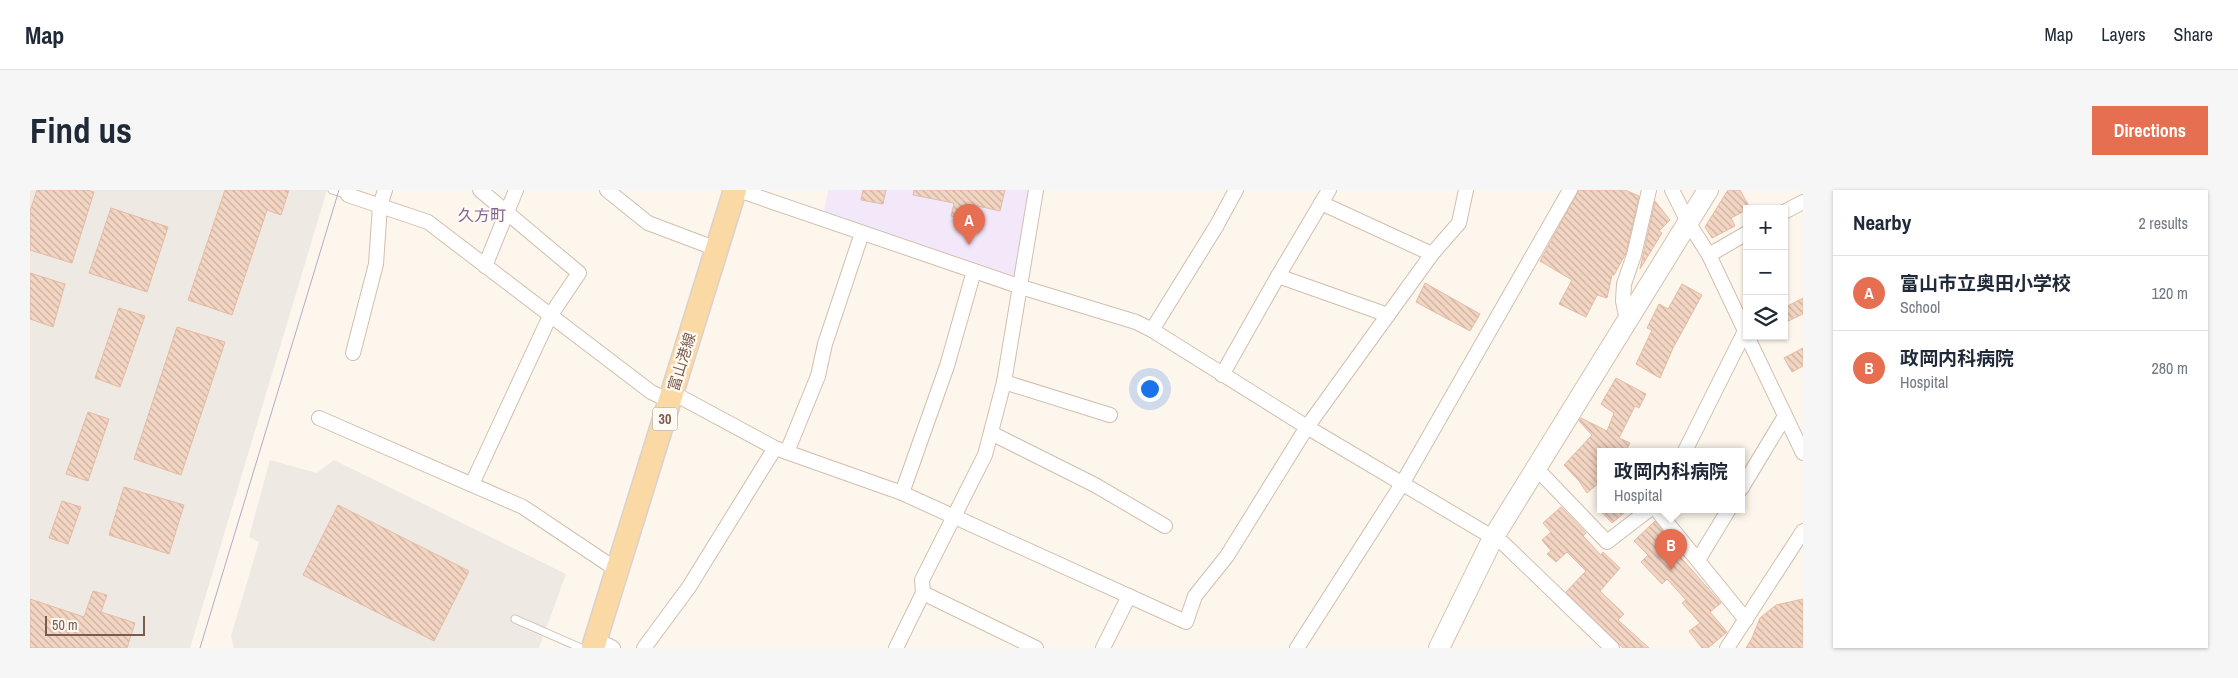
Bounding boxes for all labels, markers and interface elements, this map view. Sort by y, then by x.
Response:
text: Map [25,19,64,51]
text: Map [2045,22,2073,47]
text: Layers [2101,22,2146,47]
text: Share [2174,22,2213,47]
button: Directions [2092,106,2208,155]
text: Find us [30,107,132,154]
district label: 久方町 [458,204,506,226]
pin: A [953,204,985,245]
map controls [1743,205,1788,340]
button: + [1743,205,1788,250]
text: Nearby [1853,208,1911,237]
text: 2 results [2138,212,2188,234]
button: − [1743,250,1788,295]
text: 富山市立奥田小学校 [1900,270,2071,296]
text: A [1864,282,1874,304]
text: 120 m [2152,282,2188,304]
button: layers [1743,295,1788,340]
text: School [1900,296,1940,318]
street label: 富山港線 [663,330,700,394]
text: 政岡内科病院 [1900,345,2014,371]
text: B [1864,357,1874,379]
text: 280 m [2152,357,2188,379]
text: Hospital [1900,371,1948,393]
your location [1137,376,1163,402]
road number: 30 [652,408,678,430]
popup [1597,448,1745,513]
text: 政岡内科病院 [1614,458,1728,484]
text: Hospital [1614,484,1662,506]
pin: B [1655,529,1687,570]
scale bar [45,613,145,636]
text: 50 m [52,616,78,634]

